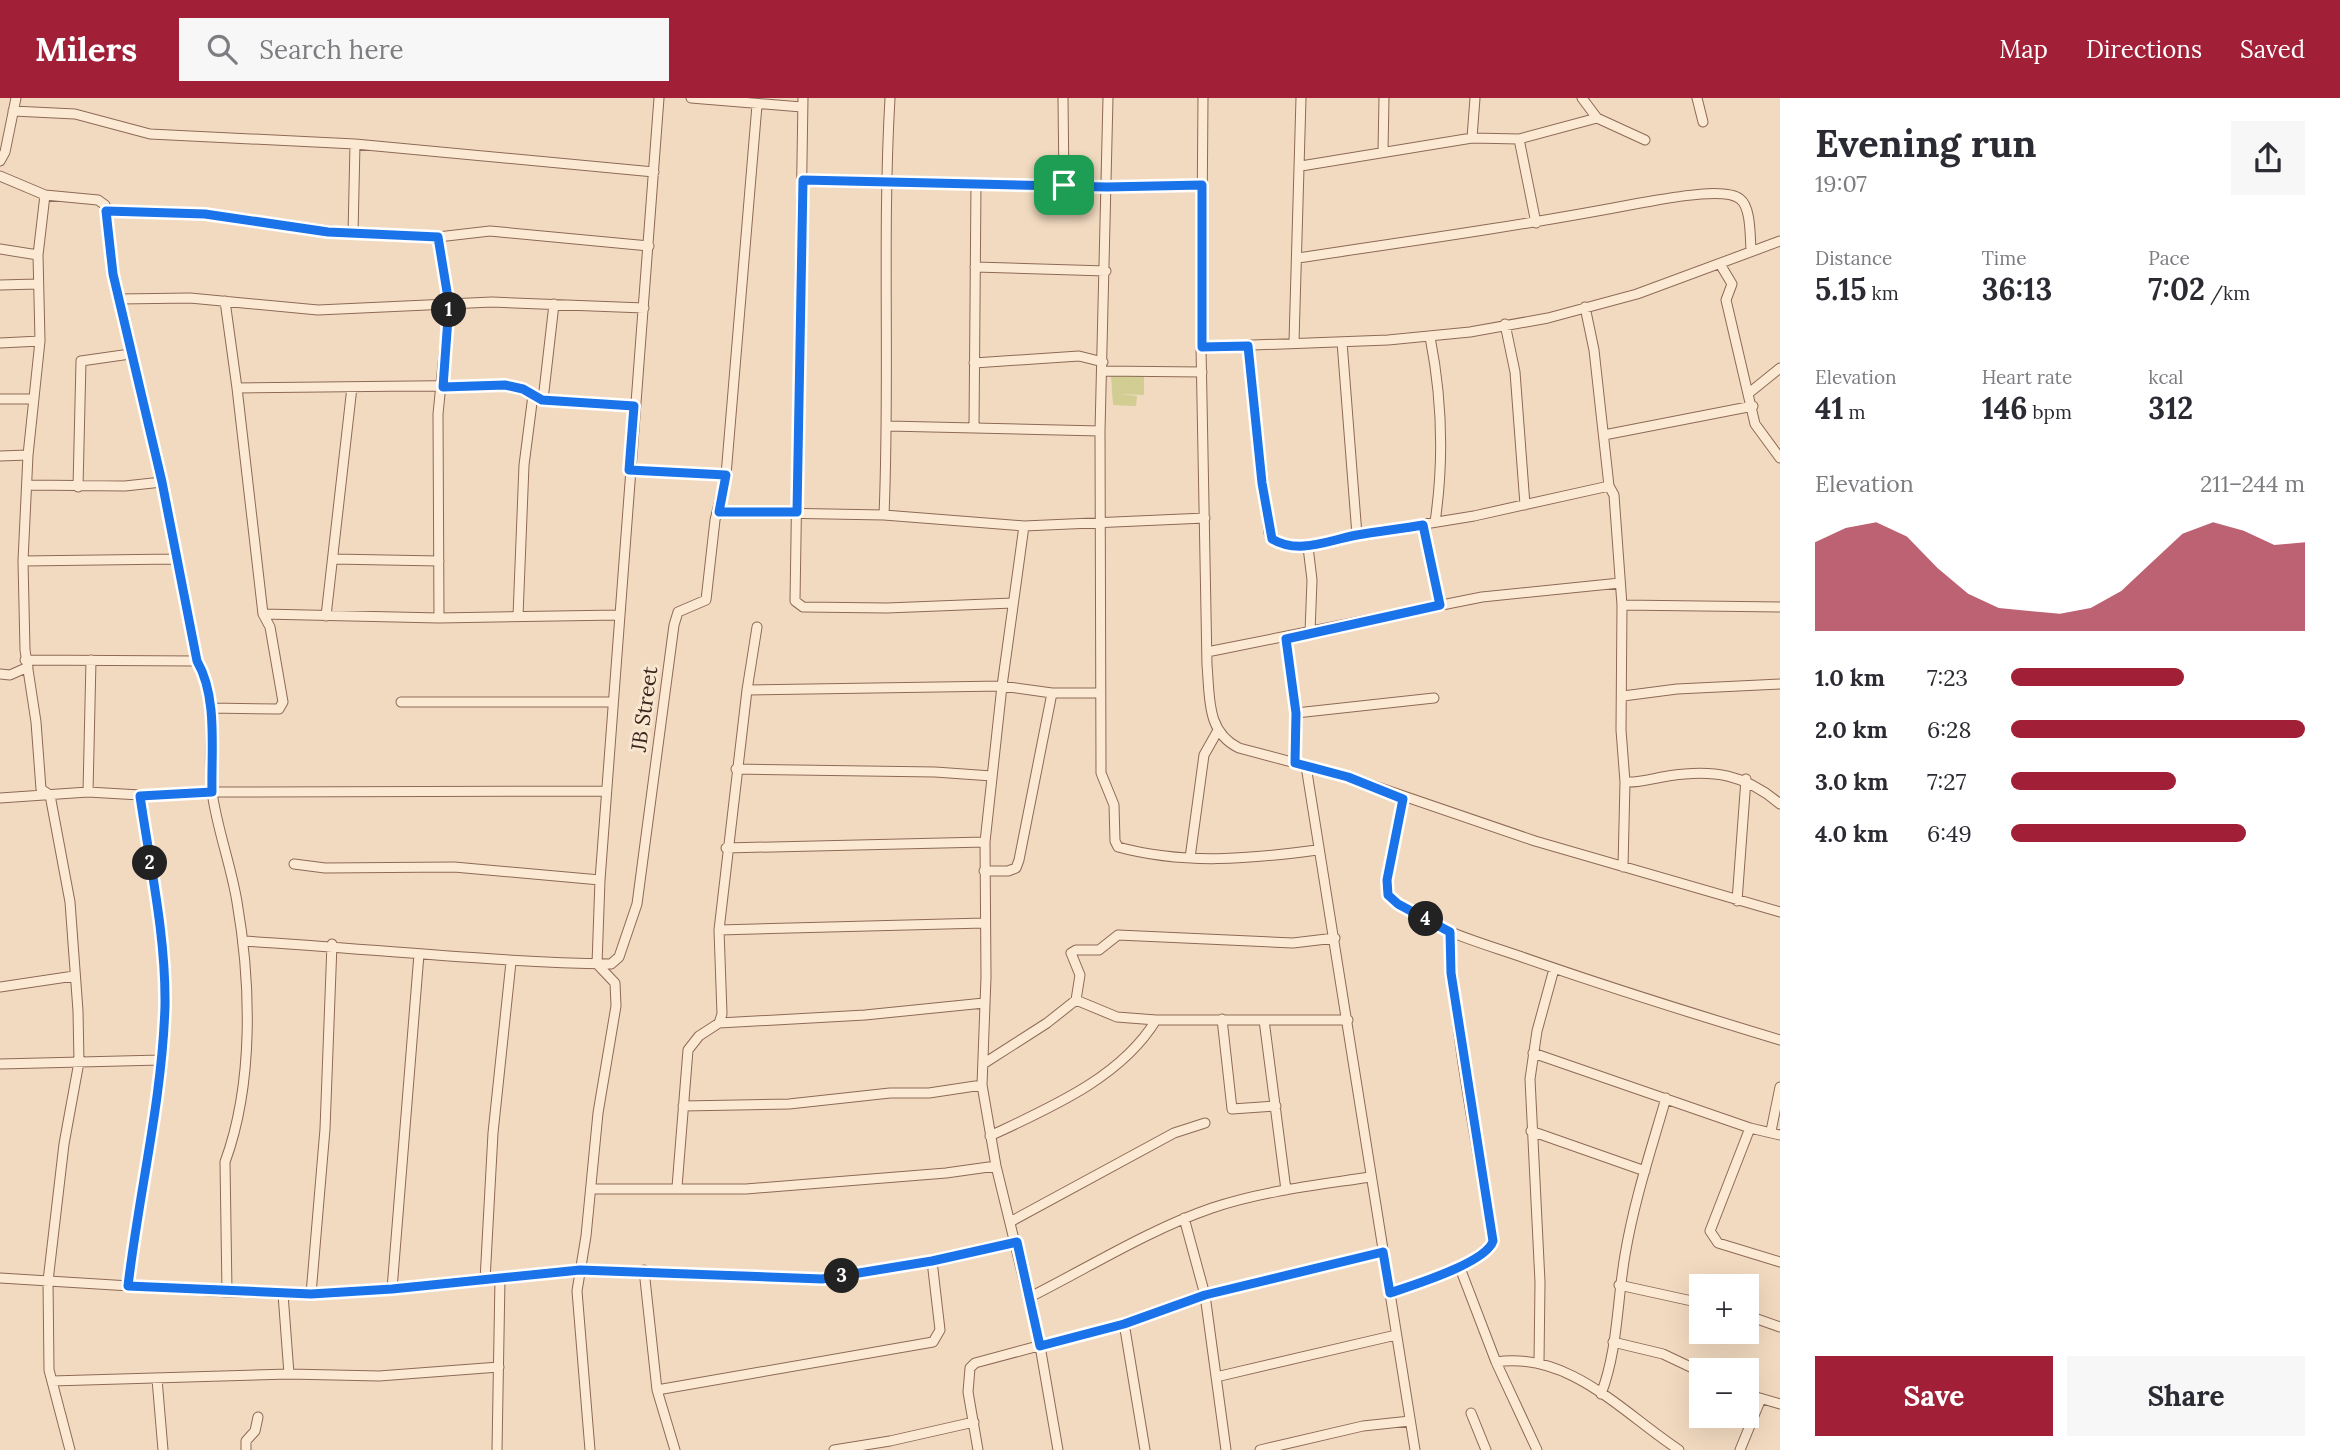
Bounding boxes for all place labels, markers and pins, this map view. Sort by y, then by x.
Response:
pin [1034,155,1094,215]
pin: 1 [432,292,466,328]
pin: 2 [132,846,168,880]
pin: 4 [1408,902,1444,936]
pin: 3 [824,1258,860,1294]

